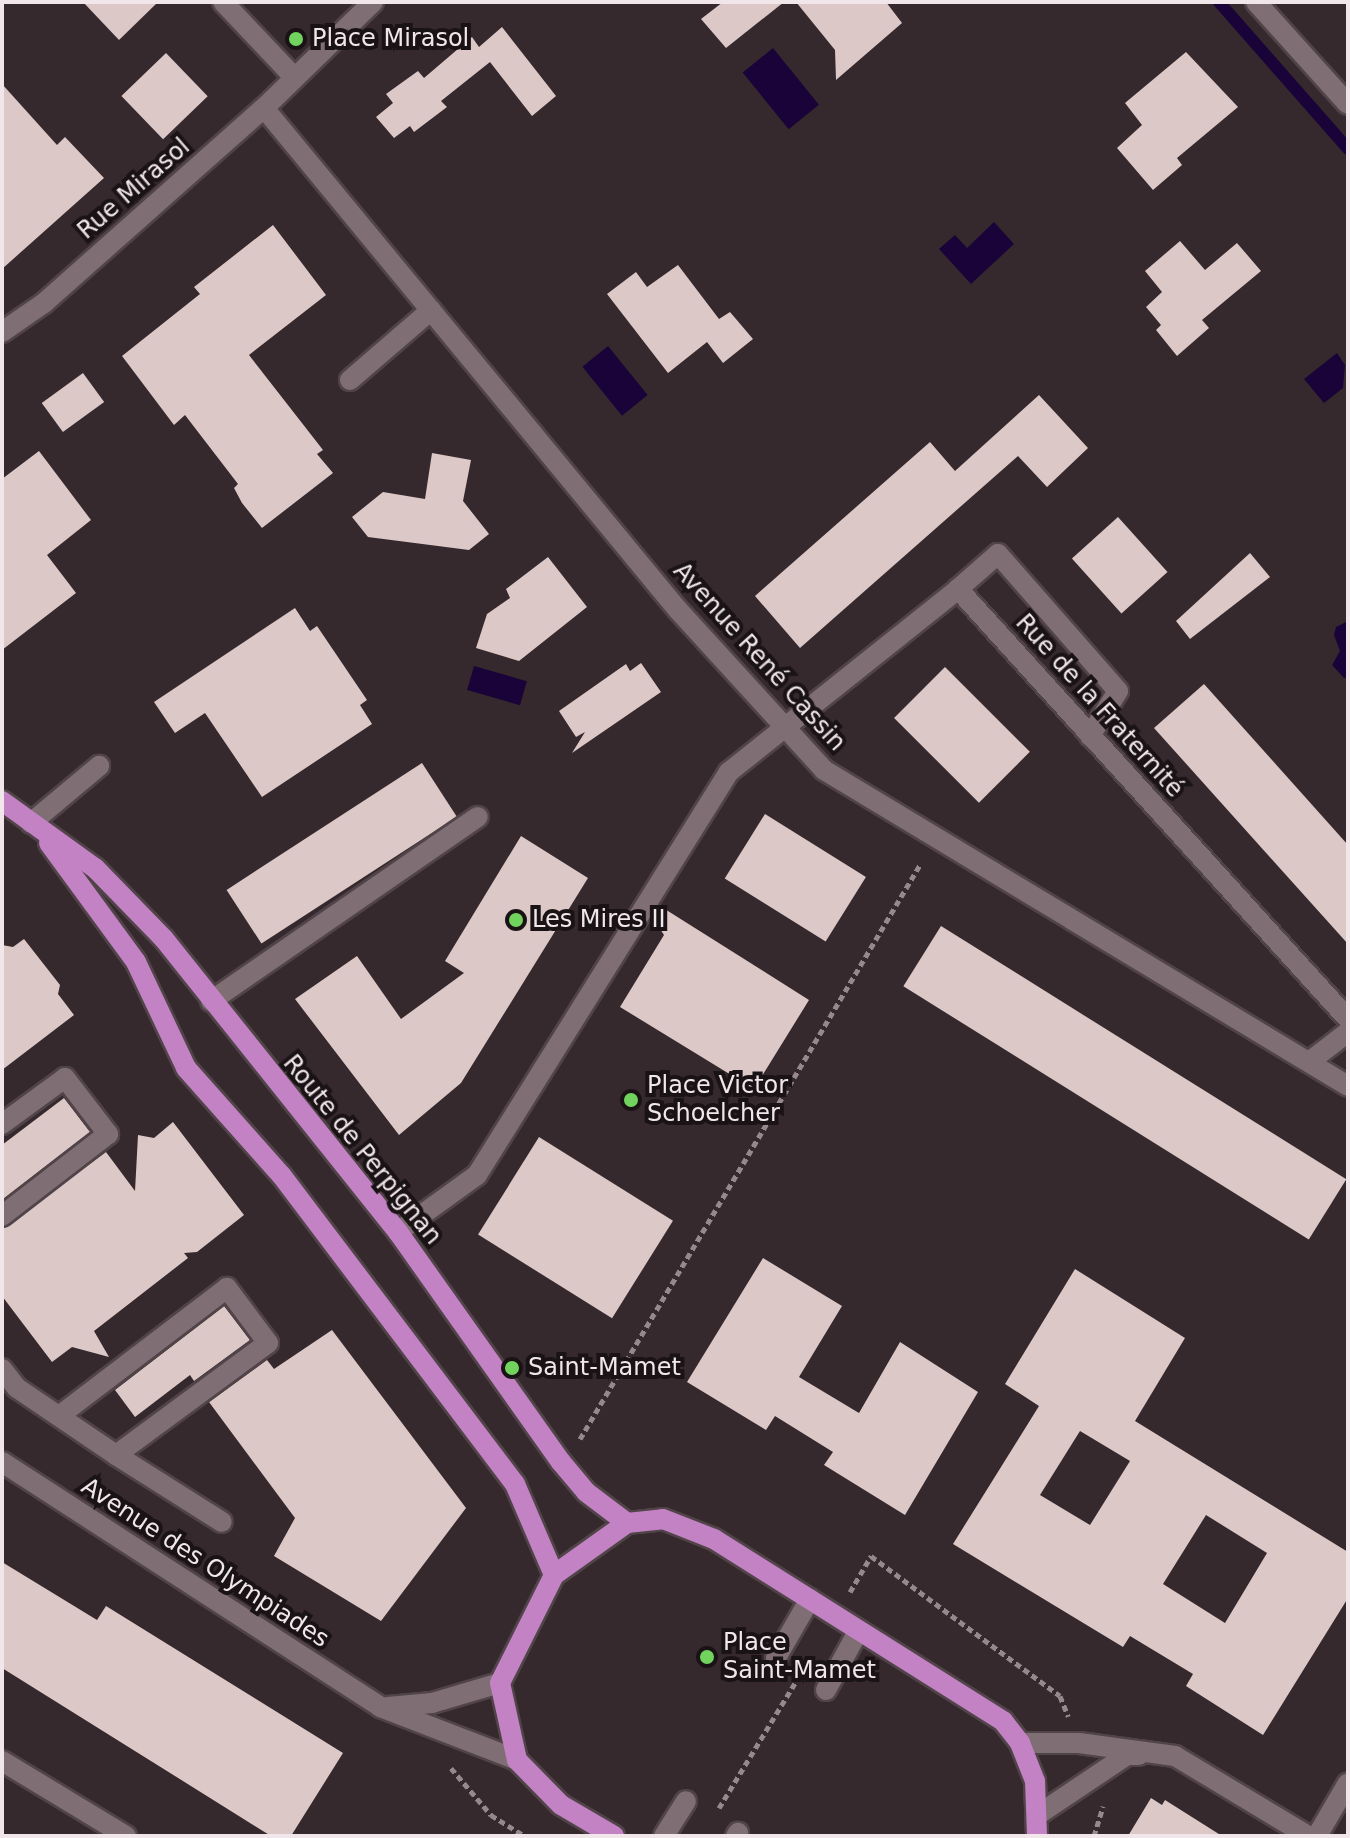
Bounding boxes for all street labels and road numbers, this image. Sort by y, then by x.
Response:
street label: Rue Mirasol [72,133,196,245]
street label: Avenue René Cassin [667,557,851,757]
street label: Rue de la Fraternité [1009,609,1189,803]
street label: Route de Perpignan [277,1049,447,1251]
street label: Avenue des Olympiades [76,1472,334,1654]

